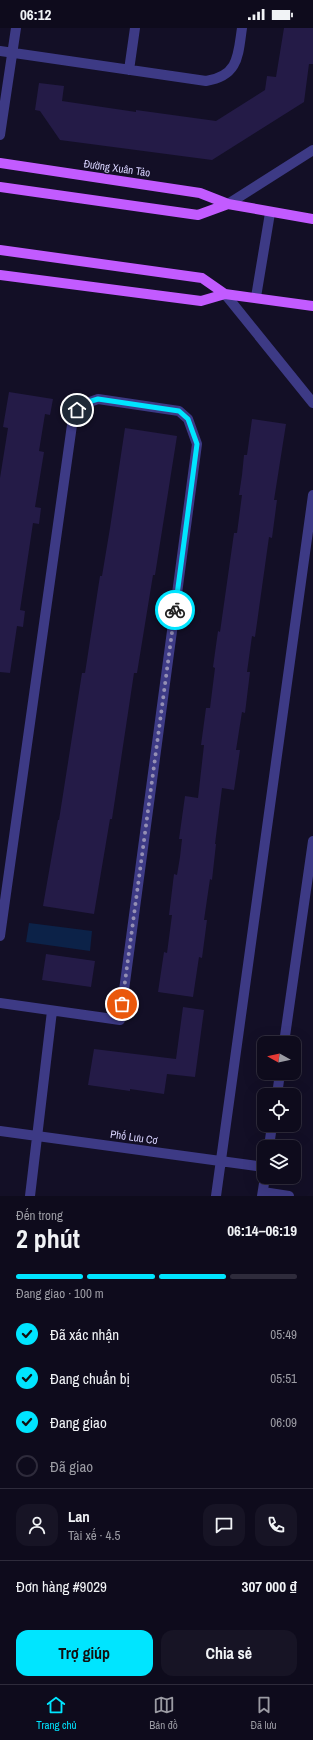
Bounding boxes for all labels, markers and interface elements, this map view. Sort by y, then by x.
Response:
text: 06:12 [20,4,51,25]
street label: Đường Xuân Tảo [83,156,151,180]
pin [60,393,94,427]
icon: home [66,399,88,421]
courier [155,590,195,630]
icon: bike [164,599,186,621]
pin [105,987,139,1021]
icon: bag [111,993,133,1015]
north arrow [257,1036,301,1080]
map controls [257,1036,301,1184]
button: locate [257,1088,301,1132]
street label: Phố Lưu Cơ [109,1127,159,1147]
button: layers [257,1140,301,1184]
text: Đến trong [16,1207,63,1224]
text: 06:14–06:19 [227,1220,297,1241]
text: 2 phút [16,1221,80,1256]
text: Đang giao · 100 m [16,1285,104,1302]
icon: check [16,1323,38,1345]
text: Đã xác nhận [50,1324,119,1345]
text: 05:49 [270,1326,297,1343]
icon: check [16,1367,38,1389]
text: Đang chuẩn bị [50,1368,130,1389]
text: 05:51 [270,1370,297,1387]
icon: check [16,1411,38,1433]
text: Đang giao [50,1412,107,1433]
text: 06:09 [270,1414,297,1431]
text: Đã giao [50,1456,93,1477]
button: person [16,1504,58,1546]
button: chat [203,1504,245,1546]
button: phone [255,1504,297,1546]
text: Lan [68,1506,90,1527]
text: Tài xế · 4.5 [68,1527,120,1544]
text: Đơn hàng #9029 [16,1576,107,1597]
text: 307 000 ₫ [242,1576,297,1597]
button: Trợ giúp [16,1630,153,1676]
button: Chia sẻ [161,1630,297,1676]
tab: Trang chủ [36,1694,77,1732]
tab: Bản đồ [149,1694,178,1732]
tab: Đã lưu [251,1694,277,1732]

